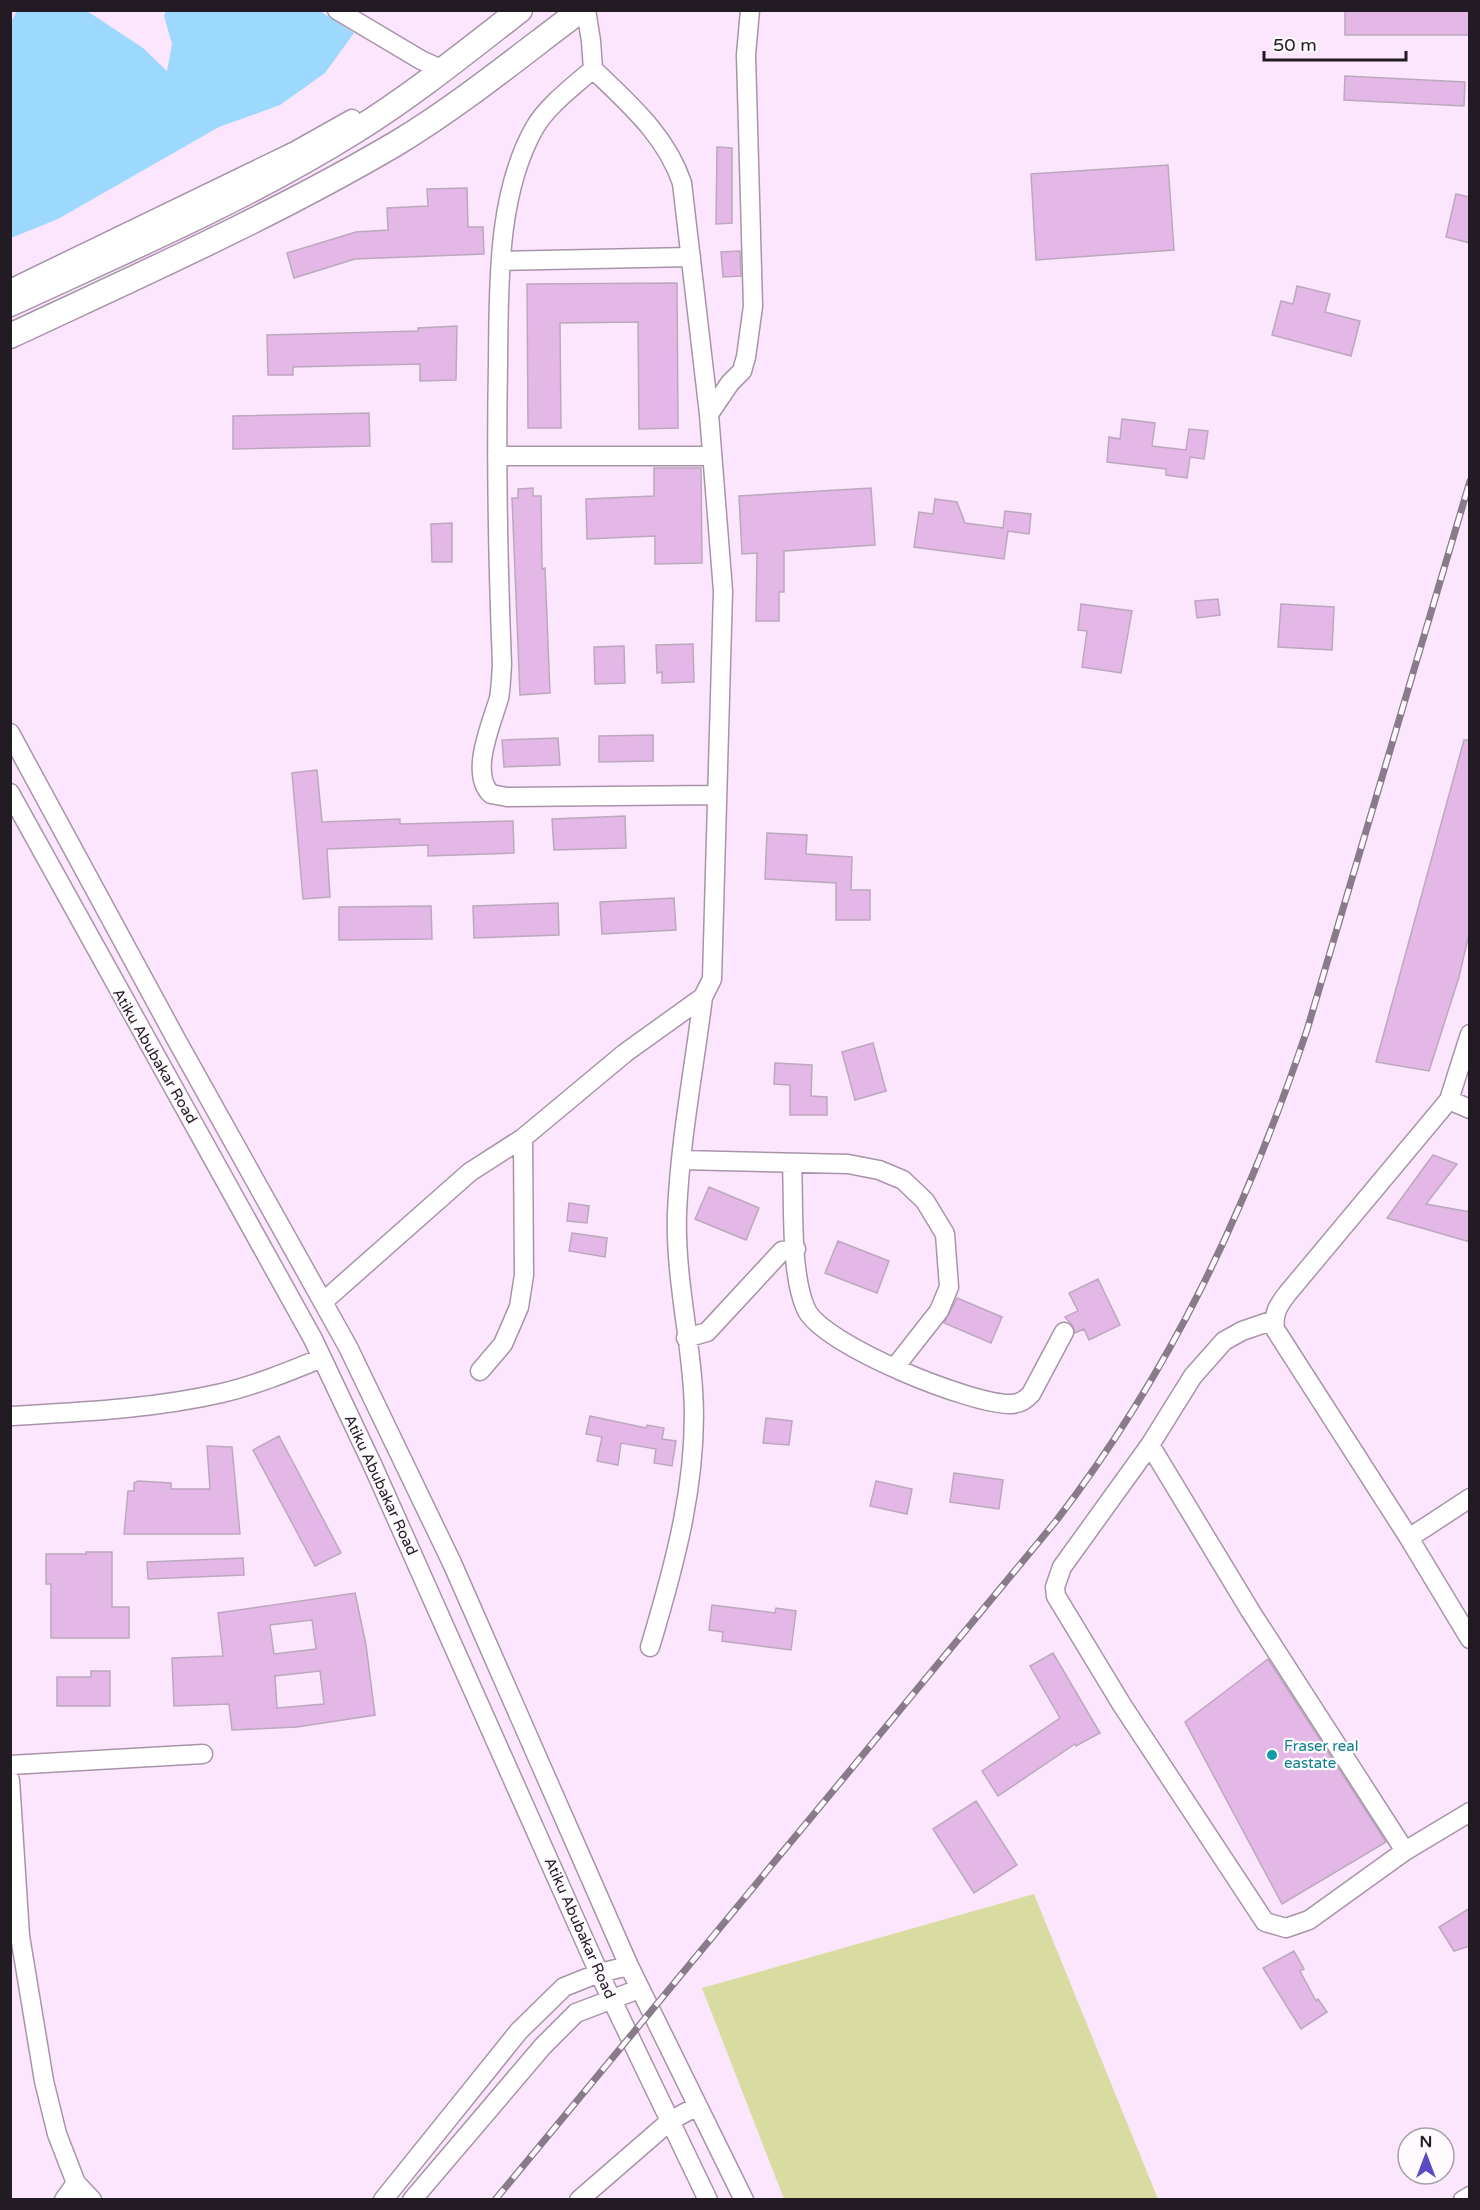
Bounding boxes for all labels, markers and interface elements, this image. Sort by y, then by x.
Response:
scale bar [1264,24,1406,62]
text: 50 m [1273,34,1317,56]
street label: Atiku Abubakar Road [109,985,201,1127]
street label: Atiku Abubakar Road [341,1412,421,1558]
place label: Fraser real eastate [1284,1737,1358,1772]
marker: Fraser real eastate [1265,1748,1279,1762]
street label: Atiku Abubakar Road [541,1854,619,2002]
north arrow [1396,2126,1456,2186]
text: N [1420,2132,1432,2152]

